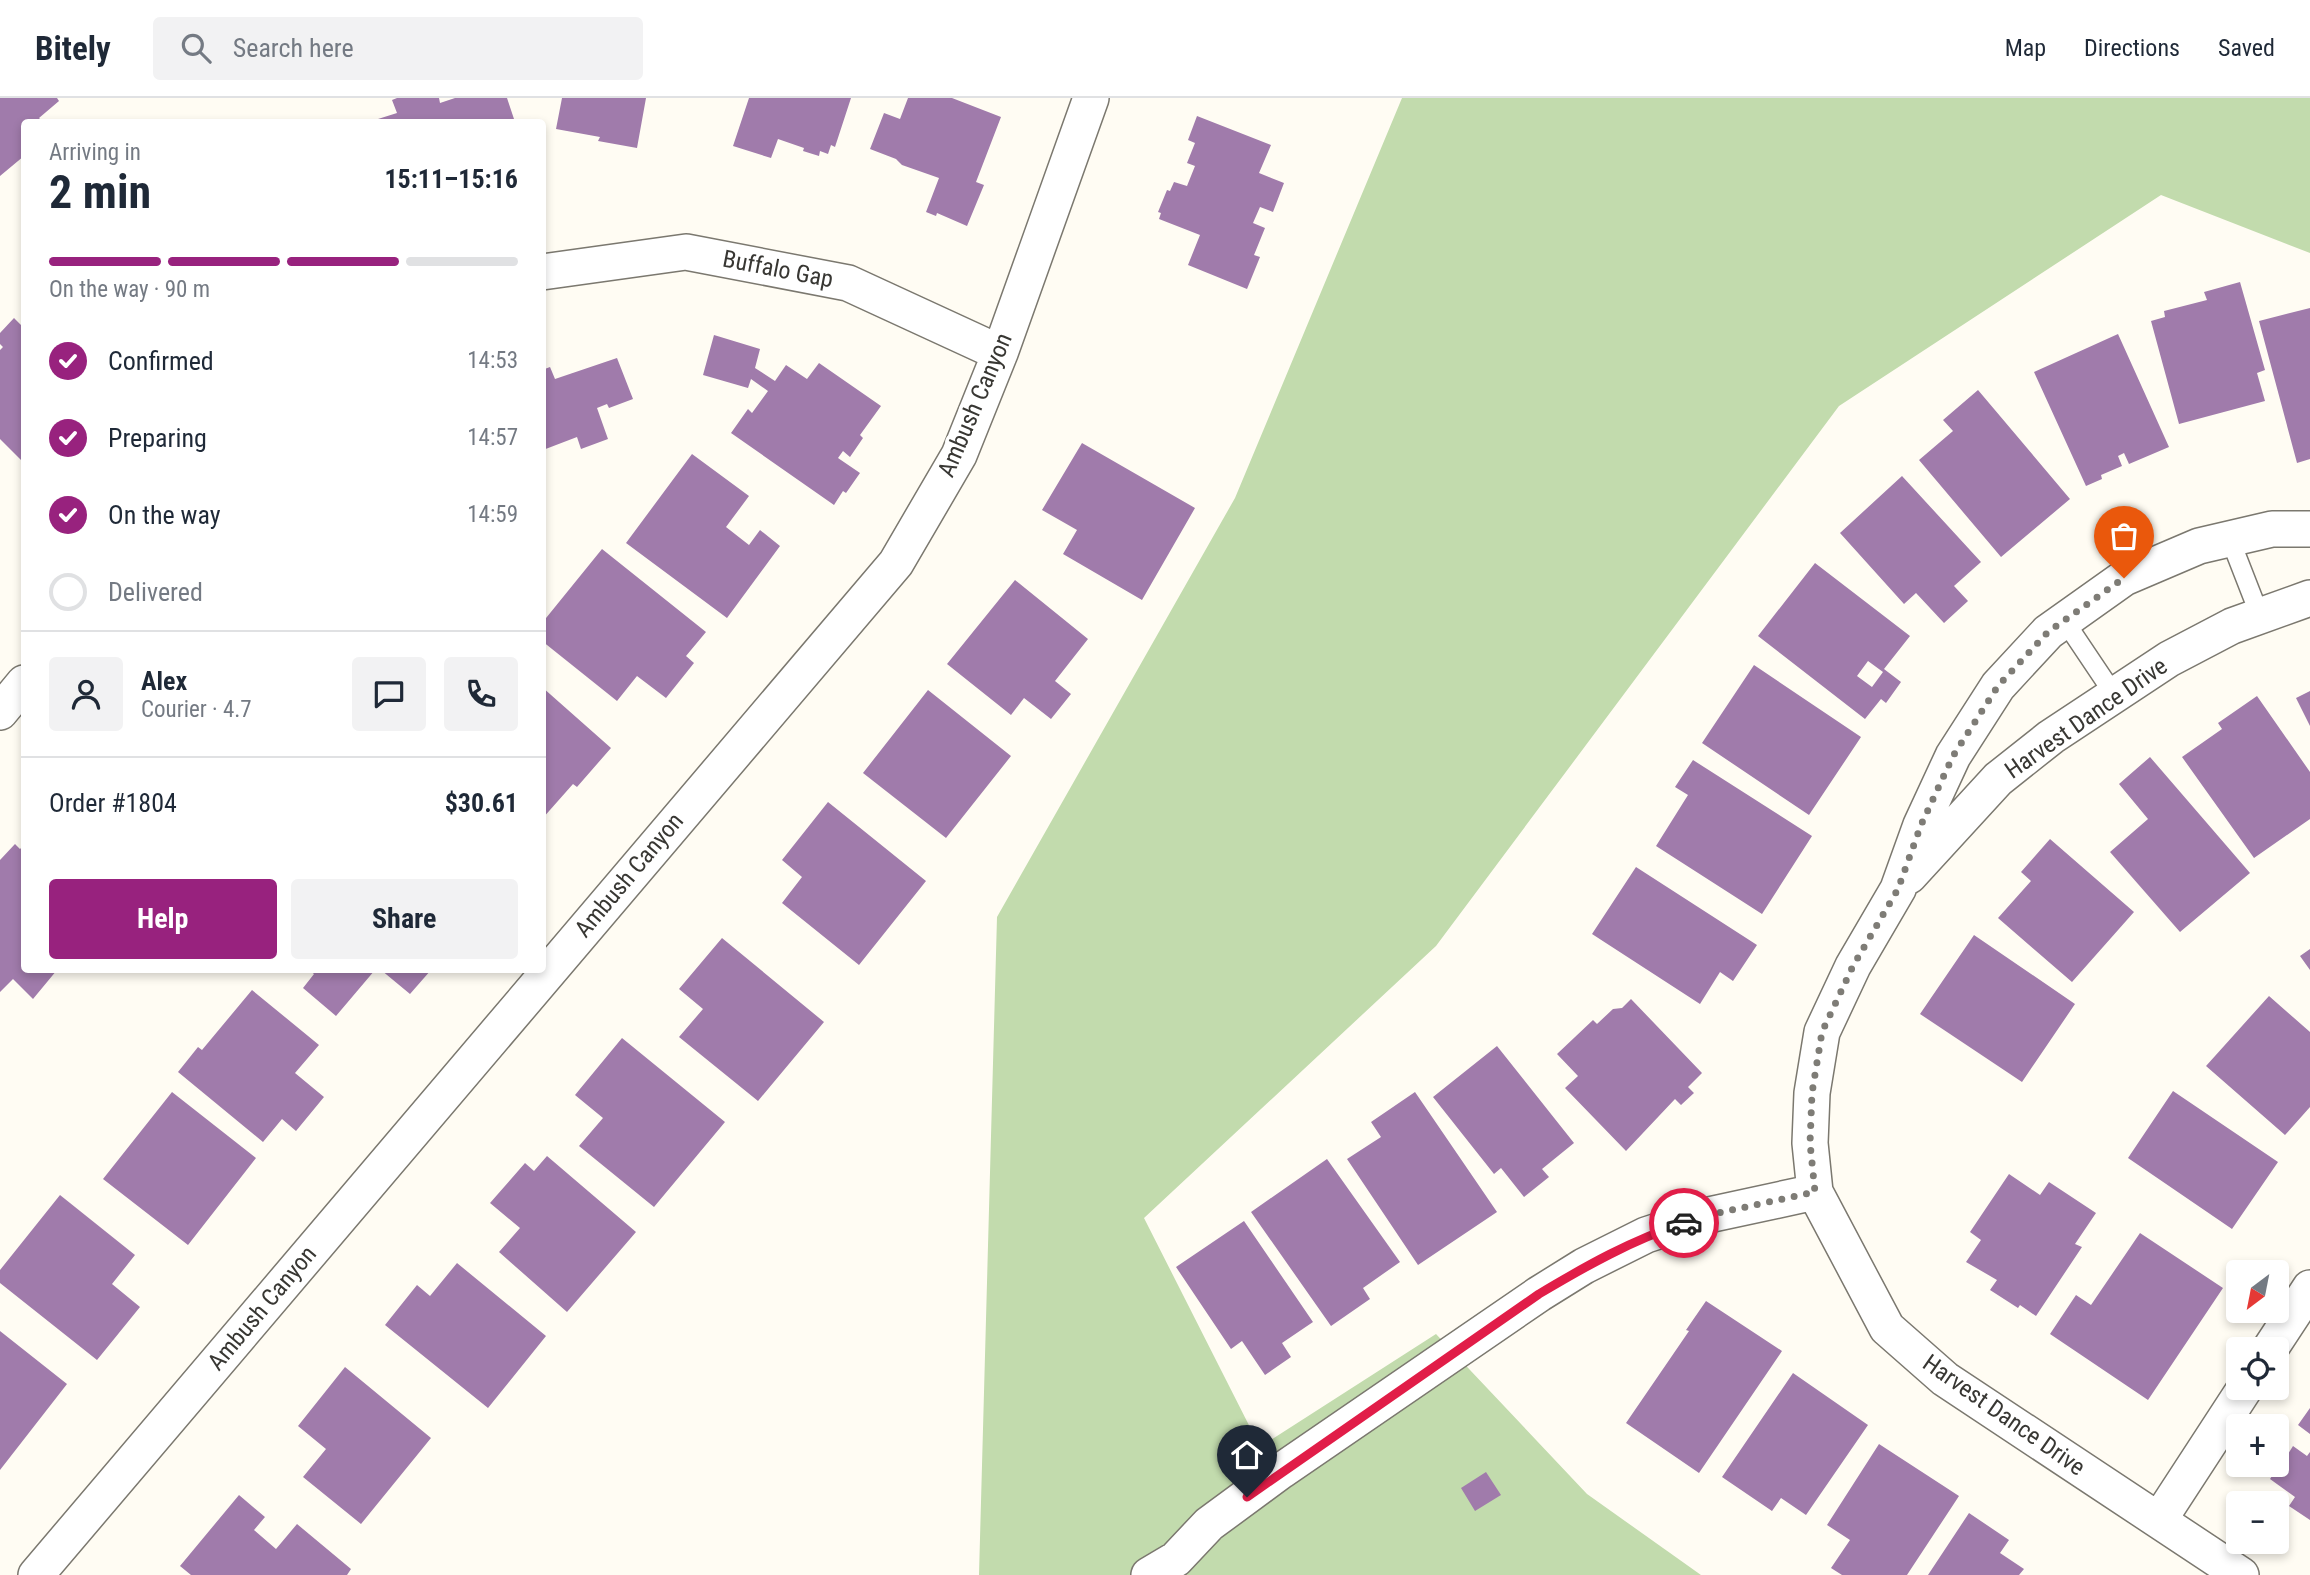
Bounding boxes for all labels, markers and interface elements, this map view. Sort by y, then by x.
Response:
search box [153,17,643,80]
text: Bitely [35,29,111,68]
icon: search [177,29,215,67]
text: Search here [233,33,354,63]
text: Map [2005,34,2046,62]
text: Directions [2084,34,2180,62]
text: Saved [2218,34,2275,62]
text: Arriving in [49,139,141,166]
text: 15:11–15:16 [384,164,518,194]
text: 2 min [49,165,151,219]
street label: Buffalo Gap [720,245,836,293]
text: On the way · 90 m [49,276,210,303]
street label: Ambush Canyon [932,329,1018,481]
icon: check [49,342,87,380]
text: Confirmed [108,346,214,376]
text: 14:53 [467,347,518,374]
icon: check [49,419,87,457]
text: Preparing [108,423,207,453]
text: 14:57 [467,424,518,451]
icon: check [49,496,87,534]
text: On the way [108,500,221,530]
text: 14:59 [467,501,518,528]
pin [2094,506,2154,578]
icon: bag [2105,517,2143,555]
text: Delivered [108,577,203,607]
street label: Harvest Dance Drive [2000,652,2172,784]
button: person [49,657,123,731]
button: chat [352,657,426,731]
button: phone [444,657,518,731]
text: Alex [141,666,187,696]
text: Courier · 4.7 [141,696,252,723]
text: Order #1804 [49,788,177,818]
text: $30.61 [445,788,518,818]
street label: Ambush Canyon [569,807,689,943]
button: Help [49,879,277,959]
button: Share [291,879,518,959]
courier [1649,1188,1719,1258]
icon: car [1665,1204,1703,1242]
street label: Ambush Canyon [202,1240,322,1376]
north arrow [2226,1260,2289,1323]
map controls [2226,1260,2289,1554]
button: locate [2226,1337,2289,1400]
street label: Harvest Dance Drive [1918,1349,2090,1481]
button: + [2226,1414,2289,1477]
pin [1217,1425,1277,1497]
icon: home [1228,1436,1266,1474]
button: − [2226,1491,2289,1554]

